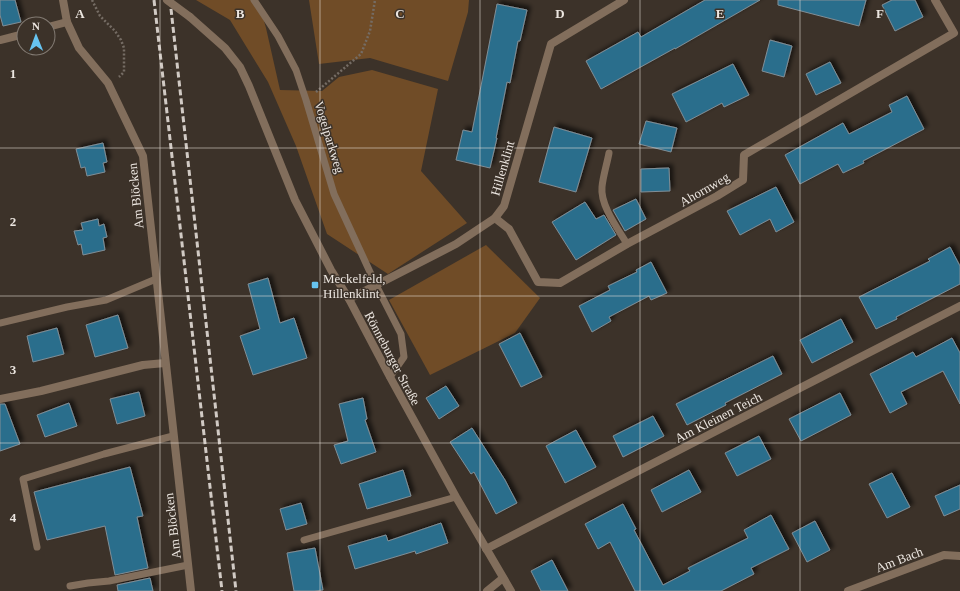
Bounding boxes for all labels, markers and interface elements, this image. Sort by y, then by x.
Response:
text: A [75,6,85,21]
text: B [236,6,245,21]
text: C [395,6,405,21]
text: D [555,6,565,21]
text: E [716,6,724,21]
text: F [876,6,884,21]
north arrow [16,16,56,56]
text: N [32,20,40,32]
text: 1 [10,66,16,81]
street label: Vogelparkweg [311,99,348,176]
street label: Hillenklint [488,139,518,197]
street label: Am Blöcken [125,162,146,230]
street label: Ahornweg [677,169,732,210]
text: 2 [10,214,16,229]
place label: Meckelfeld, Hillenklint [323,271,385,301]
marker: Meckelfeld, Hillenklint [310,280,320,290]
street label: Rönneburger Straße [361,309,424,408]
text: 3 [10,362,17,377]
street label: Am Kleinen Teich [672,389,765,446]
street label: Am Blöcken [161,492,184,560]
text: 4 [10,510,17,525]
street label: Am Bach [873,543,925,575]

